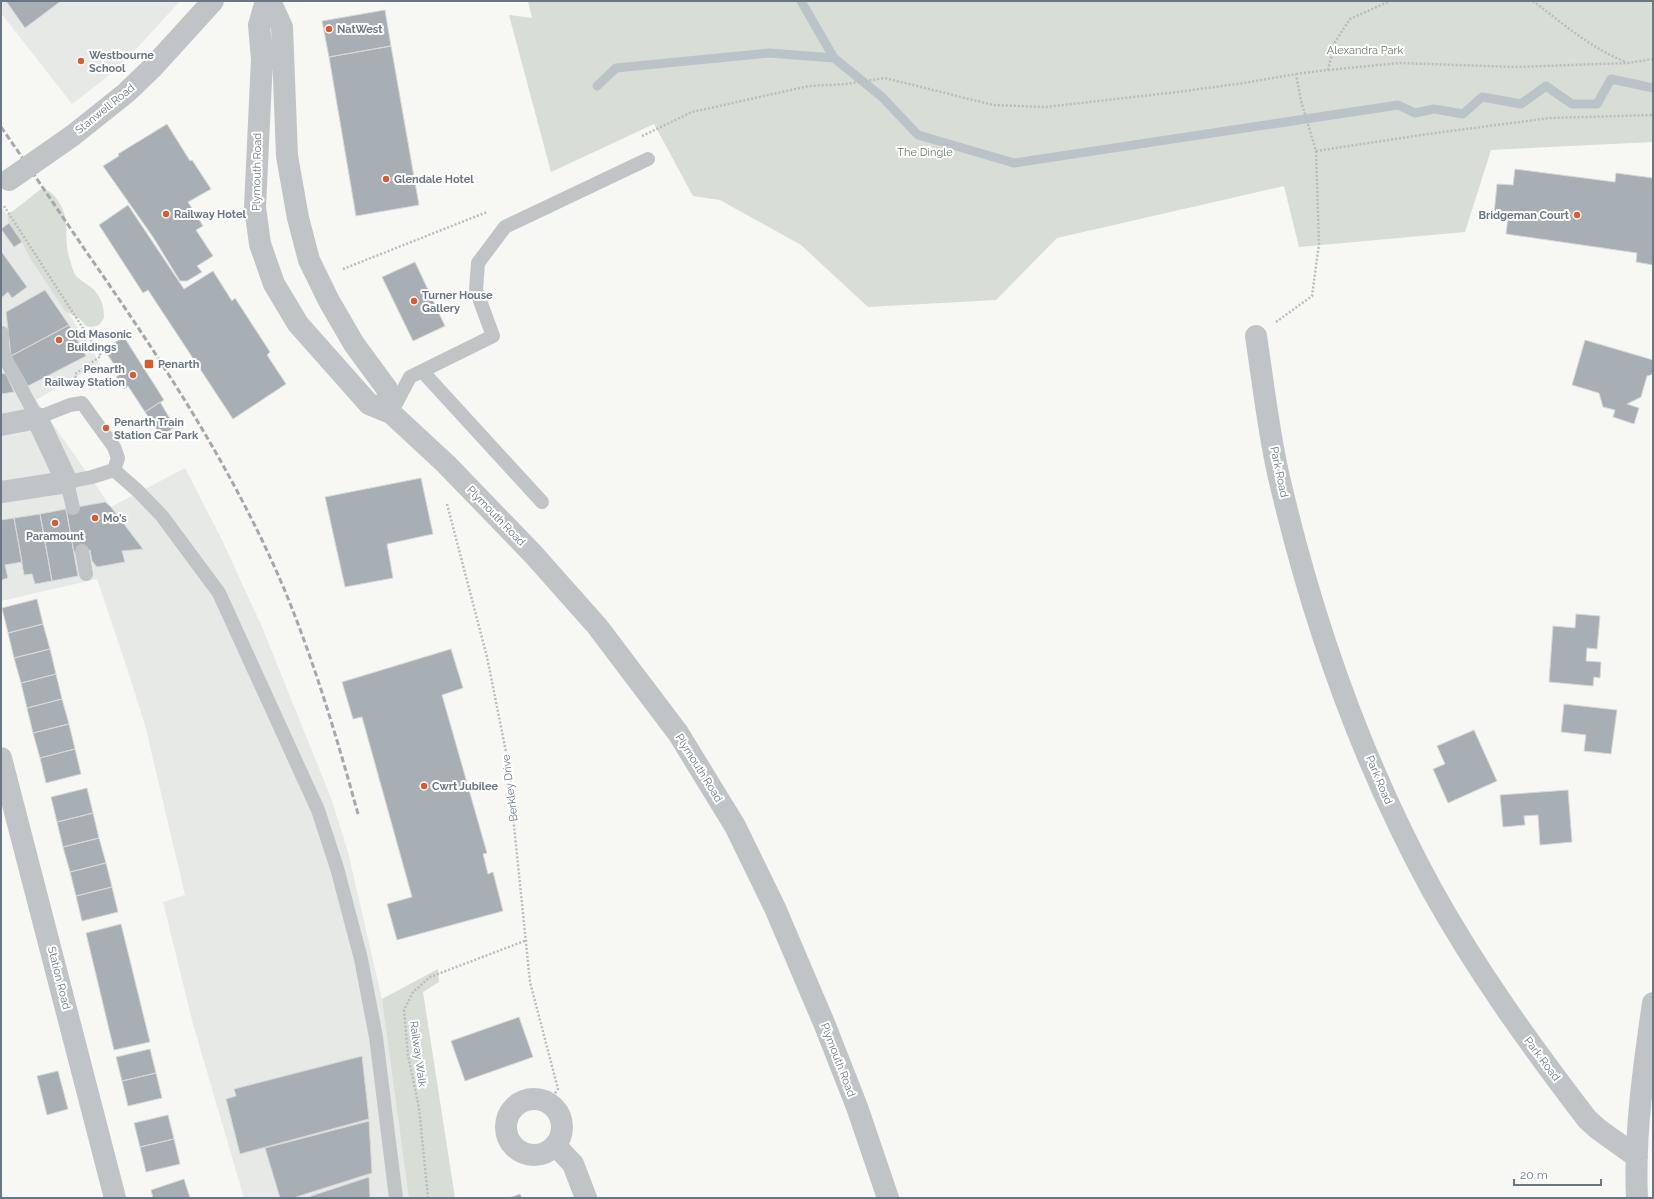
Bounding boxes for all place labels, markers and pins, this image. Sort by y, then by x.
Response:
place label: NatWest [337,23,383,36]
marker: NatWest [324,24,334,34]
place label: Westbourne School [89,49,154,75]
marker: Westbourne School [76,56,86,66]
place label: Glendale Hotel [394,173,474,186]
marker: Glendale Hotel [381,174,391,184]
place label: Railway Hotel [174,208,247,221]
marker: Railway Hotel [161,209,171,219]
place label: Bridgeman Court [1478,209,1570,222]
marker: Bridgeman Court [1572,210,1582,220]
place label: Turner House Gallery [422,289,493,315]
marker: Turner House Gallery [409,296,419,306]
place label: Old Masonic Buildings [67,328,132,354]
marker: Old Masonic Buildings [54,335,64,345]
marker: Penarth [143,358,155,370]
place label: Penarth [158,358,200,371]
place label: Penarth Railway Station [44,363,125,389]
marker: Penarth Railway Station [128,370,138,380]
place label: Penarth Train Station Car Park [114,416,199,442]
marker: Penarth Train Station Car Park [101,423,111,433]
place label: Mo's [103,512,127,525]
marker: Mo's [90,513,100,523]
marker: Paramount [50,518,60,528]
place label: Paramount [26,530,85,543]
place label: Cwrt Jubilee [432,780,499,793]
marker: Cwrt Jubilee [419,781,429,791]

